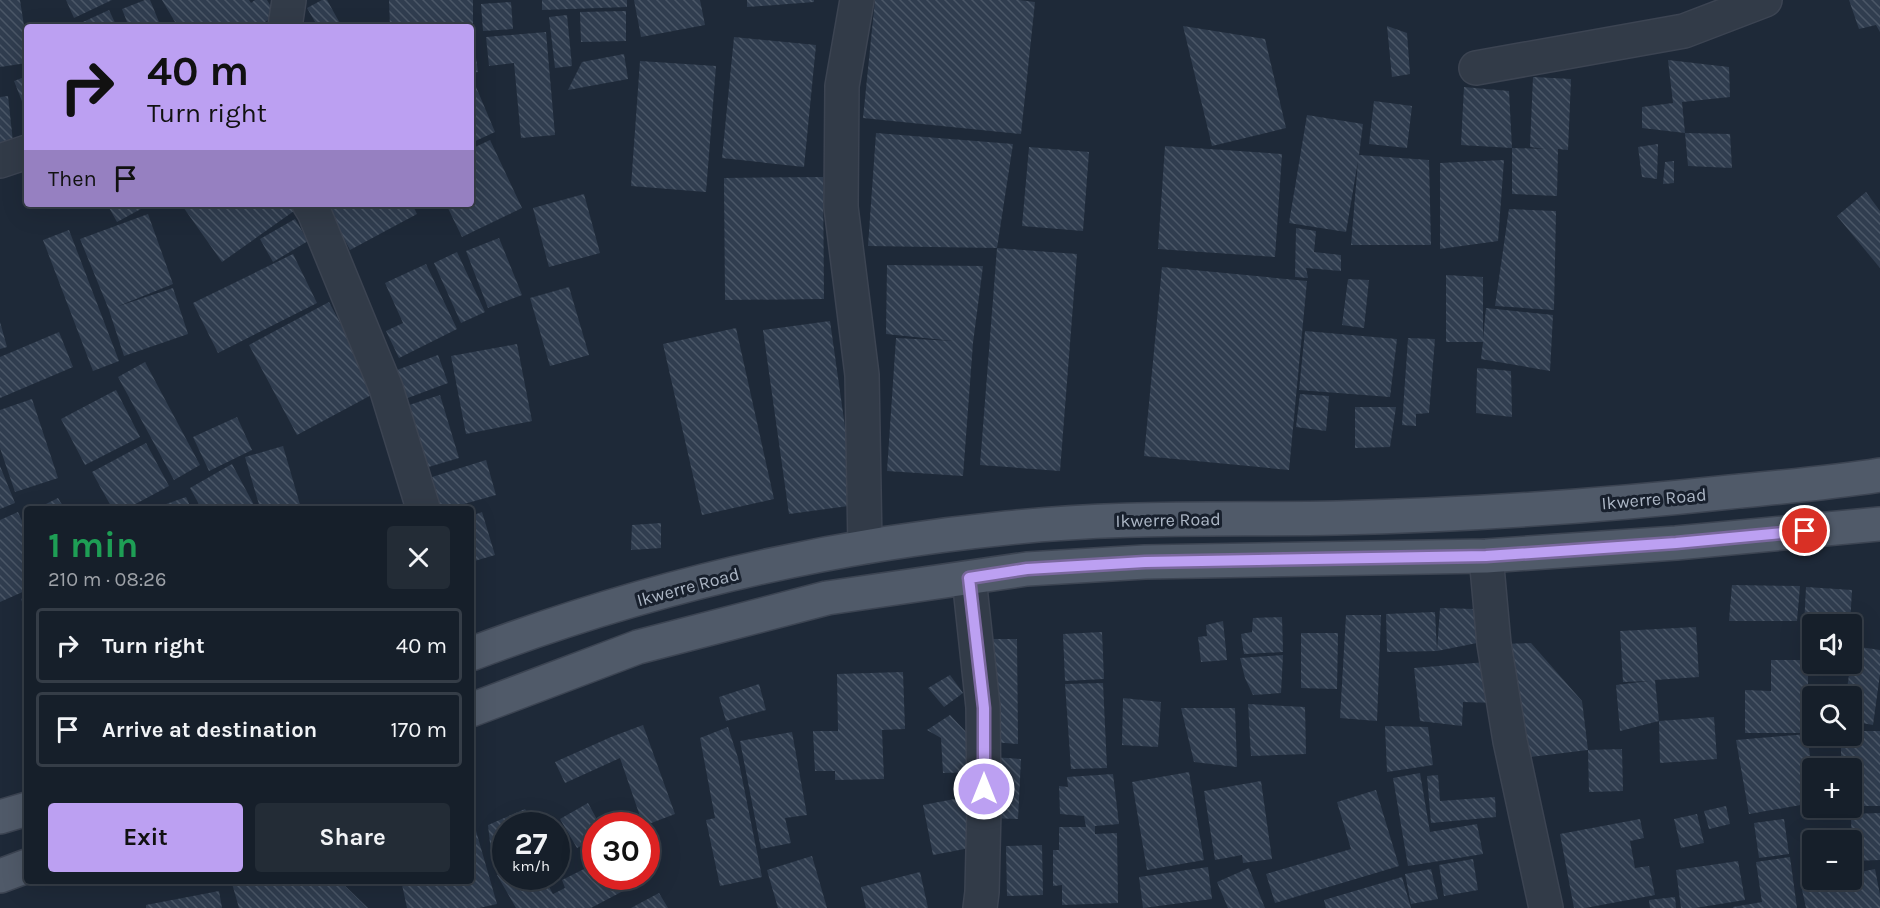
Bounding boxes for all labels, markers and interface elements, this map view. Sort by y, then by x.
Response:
text: 40 m [147,46,249,96]
icon: right [48,48,126,126]
text: Turn right [147,97,267,129]
icon: arrive [109,162,142,195]
text: Then [48,166,97,192]
street label: Ikwerre Road [1601,483,1707,515]
pin [1779,505,1830,556]
street label: Ikwerre Road [1115,508,1221,532]
icon: arrive [1788,514,1821,547]
text: 1 min [48,524,138,566]
button: close [387,526,450,589]
street label: Ikwerre Road [634,563,742,611]
text: 210 m · 08:26 [48,568,166,591]
map controls [1802,614,1862,890]
button: sound [1802,614,1862,674]
icon: right [51,629,84,662]
text: Turn right [102,633,205,659]
text: 40 m [396,633,447,659]
button: search [1802,686,1862,746]
icon: arrive [51,713,84,746]
text: Arrive at destination [102,717,317,743]
text: 170 m [391,717,447,743]
position arrow [952,757,1016,821]
button: + [1802,758,1862,818]
button: Exit [48,803,243,872]
button: Share [255,803,450,872]
speed limit sign: 30 [582,812,660,890]
text: 27 [514,826,548,862]
button: − [1802,830,1862,890]
text: km/h [512,857,550,875]

